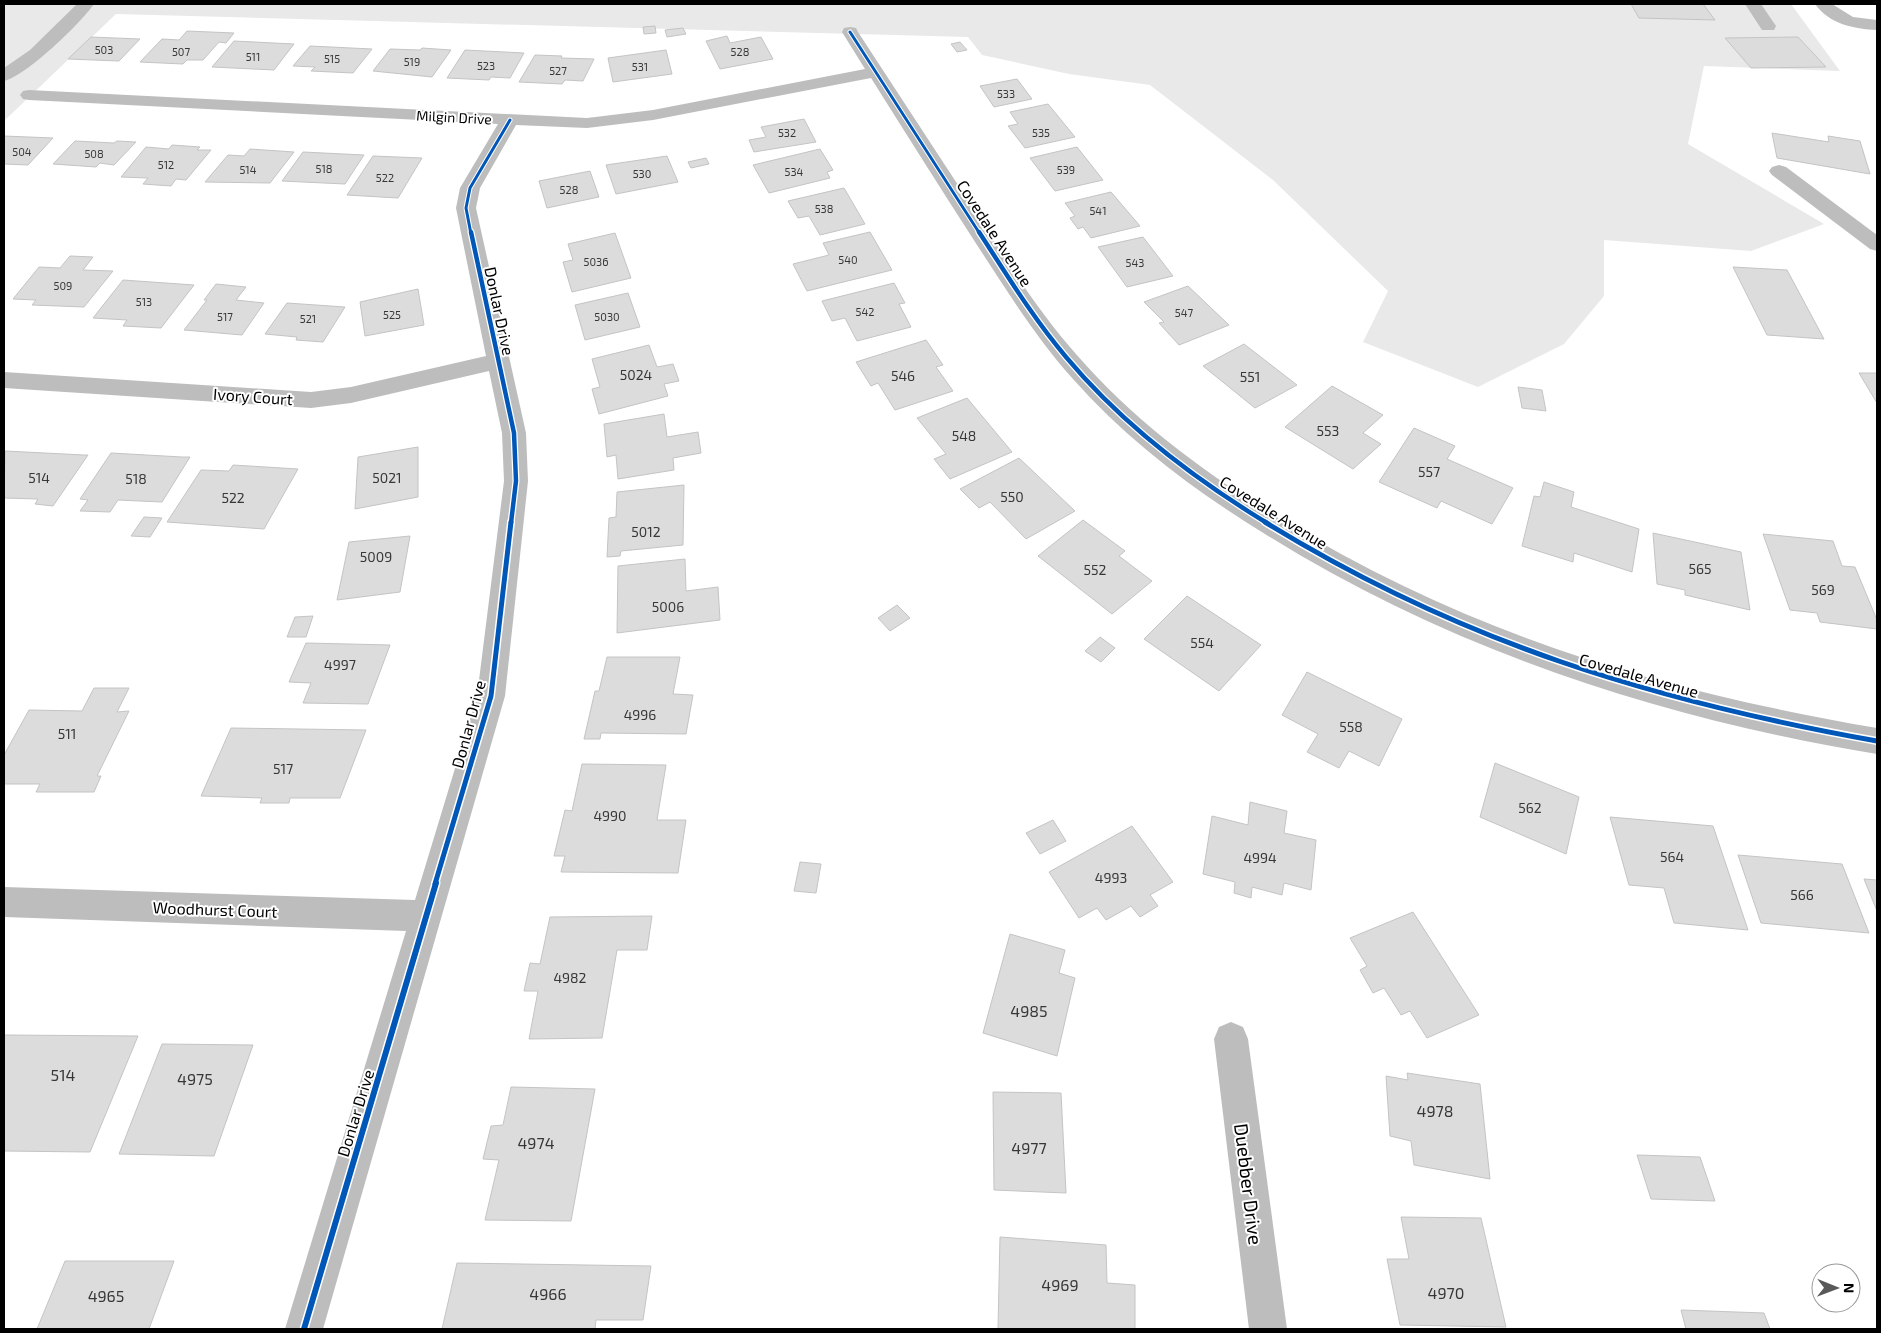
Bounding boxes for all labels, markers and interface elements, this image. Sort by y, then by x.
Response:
house number: 503 [95,43,113,56]
house number: 507 [172,45,190,58]
house number: 528 [731,45,749,58]
house number: 511 [246,50,260,63]
house number: 515 [324,52,340,65]
house number: 519 [404,55,420,68]
house number: 523 [477,59,495,72]
house number: 531 [632,60,648,73]
house number: 527 [549,64,567,77]
house number: 533 [997,87,1015,100]
street label: Milgin Drive [416,107,492,127]
house number: 532 [778,126,796,139]
house number: 535 [1032,126,1050,139]
house number: 504 [12,145,32,158]
house number: 508 [84,147,104,160]
house number: 512 [158,158,174,171]
house number: 518 [316,162,332,175]
house number: 514 [239,163,257,176]
house number: 539 [1057,163,1075,176]
house number: 534 [785,165,804,178]
house number: 530 [633,167,651,180]
house number: 522 [376,171,394,184]
street label: Covedale Avenue [953,176,1037,290]
house number: 528 [560,183,578,196]
house number: 538 [815,202,833,215]
house number: 541 [1089,204,1107,217]
house number: 540 [838,253,858,266]
house number: 5036 [584,255,608,268]
house number: 543 [1126,256,1144,269]
street label: Donlar Drive [481,265,519,357]
house number: 509 [54,279,72,292]
house number: 513 [136,295,152,308]
house number: 542 [856,305,874,318]
house number: 547 [1175,306,1194,319]
house number: 525 [383,308,401,321]
house number: 517 [217,310,233,323]
house number: 5030 [594,310,620,323]
house number: 521 [300,312,316,325]
house number: 5024 [620,366,652,383]
house number: 546 [891,367,915,384]
house number: 551 [1240,368,1260,385]
street label: Ivory Court [213,384,293,408]
house number: 553 [1317,422,1339,439]
house number: 548 [952,427,976,444]
house number: 557 [1418,463,1440,480]
house number: 514 [28,469,50,486]
house number: 5021 [372,469,402,486]
house number: 518 [125,470,147,487]
street label: Covedale Avenue [1217,471,1331,553]
house number: 550 [1000,488,1024,505]
house number: 522 [221,489,245,506]
house number: 5012 [631,523,661,540]
house number: 5009 [360,548,392,565]
house number: 565 [1688,560,1712,577]
house number: 552 [1084,561,1107,578]
house number: 569 [1811,581,1835,598]
house number: 5006 [652,598,684,615]
house number: 554 [1190,634,1214,651]
street label: Covedale Avenue [1577,649,1701,701]
house number: 4997 [324,656,356,673]
street label: Donlar Drive [447,678,489,770]
house number: 4996 [624,706,656,723]
house number: 558 [1339,718,1363,735]
house number: 511 [58,725,76,742]
house number: 517 [273,760,293,777]
house number: 562 [1518,799,1542,816]
house number: 4990 [593,807,627,824]
house number: 564 [1660,848,1684,865]
house number: 4994 [1243,849,1277,866]
house number: 4993 [1095,869,1127,886]
house number: 566 [1790,886,1814,903]
street label: Woodhurst Court [152,897,278,921]
house number: 4982 [554,969,587,986]
house number: 4985 [1010,1001,1048,1020]
house number: 514 [51,1065,76,1084]
street label: Donlar Drive [333,1067,377,1159]
house number: 4975 [177,1069,213,1088]
house number: 4978 [1417,1101,1453,1120]
street label: Duebber Drive [1230,1122,1268,1246]
house number: 4974 [517,1133,555,1152]
house number: 4977 [1011,1138,1047,1157]
north arrow [1811,1263,1861,1313]
house number: 4969 [1041,1275,1079,1294]
house number: 4970 [1428,1283,1464,1302]
text: N [1841,1283,1858,1293]
house number: 4966 [529,1284,567,1303]
house number: 4965 [88,1286,124,1305]

